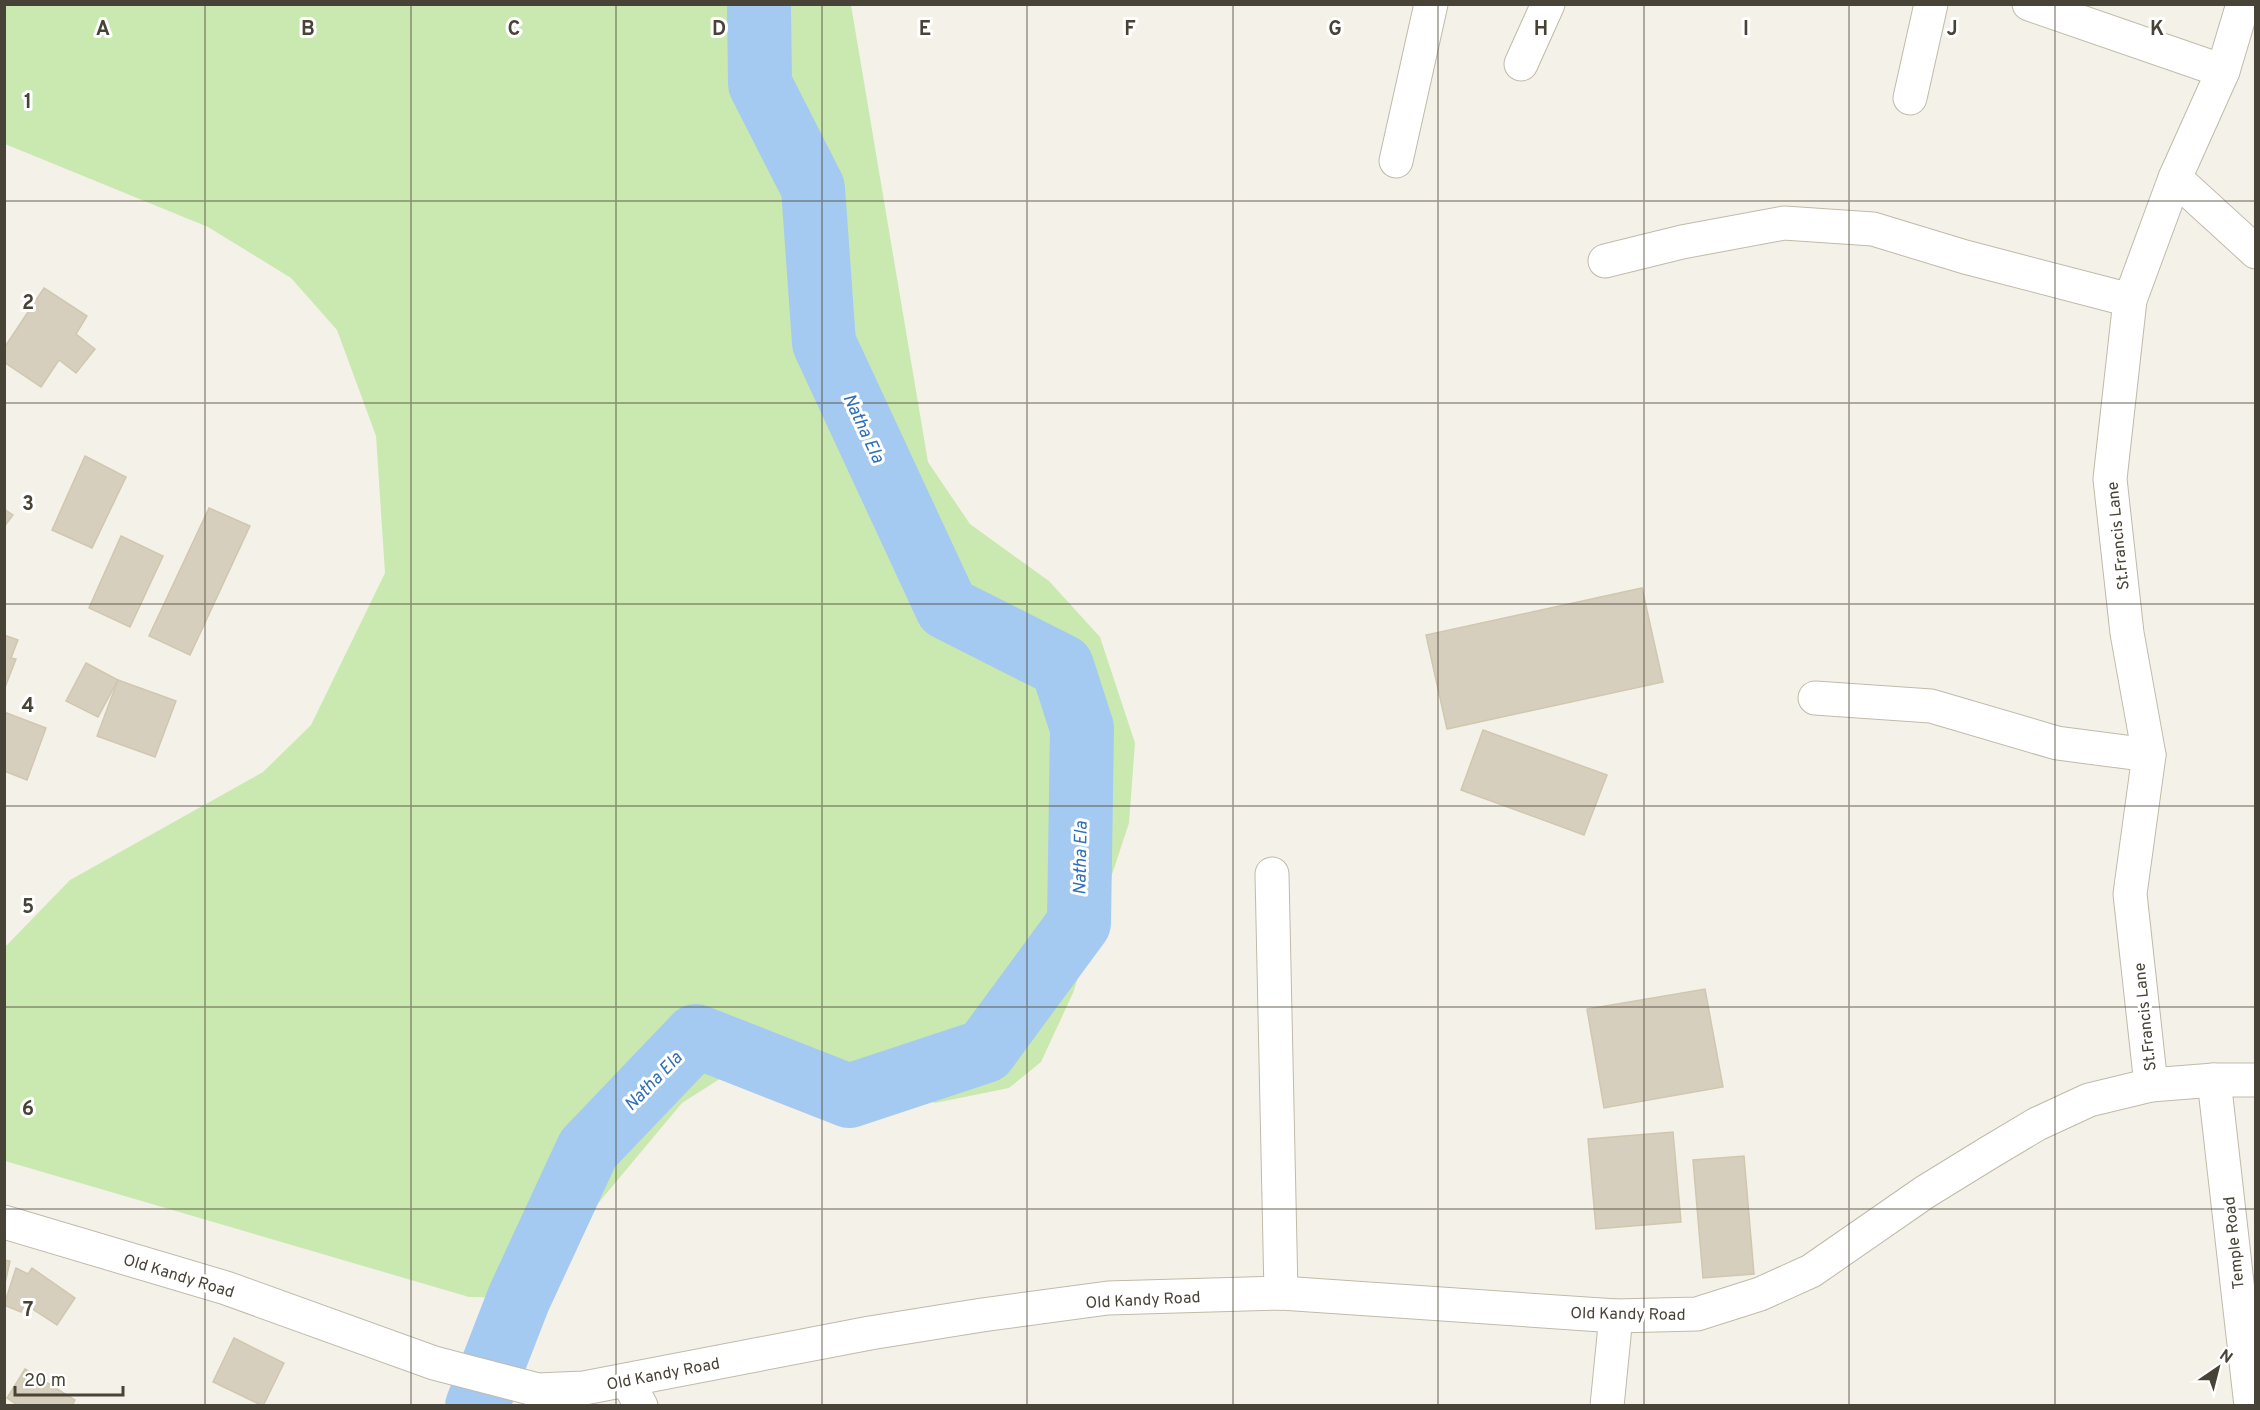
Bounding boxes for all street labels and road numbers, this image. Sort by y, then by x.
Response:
street label: St.Francis Lane [2103,481,2135,591]
street label: St.Francis Lane [2130,962,2162,1072]
street label: Temple Road [2220,1195,2250,1290]
street label: Old Kandy Road [120,1251,236,1303]
street label: Old Kandy Road [1085,1288,1201,1314]
street label: Old Kandy Road [1570,1304,1686,1326]
street label: Old Kandy Road [605,1354,722,1396]

